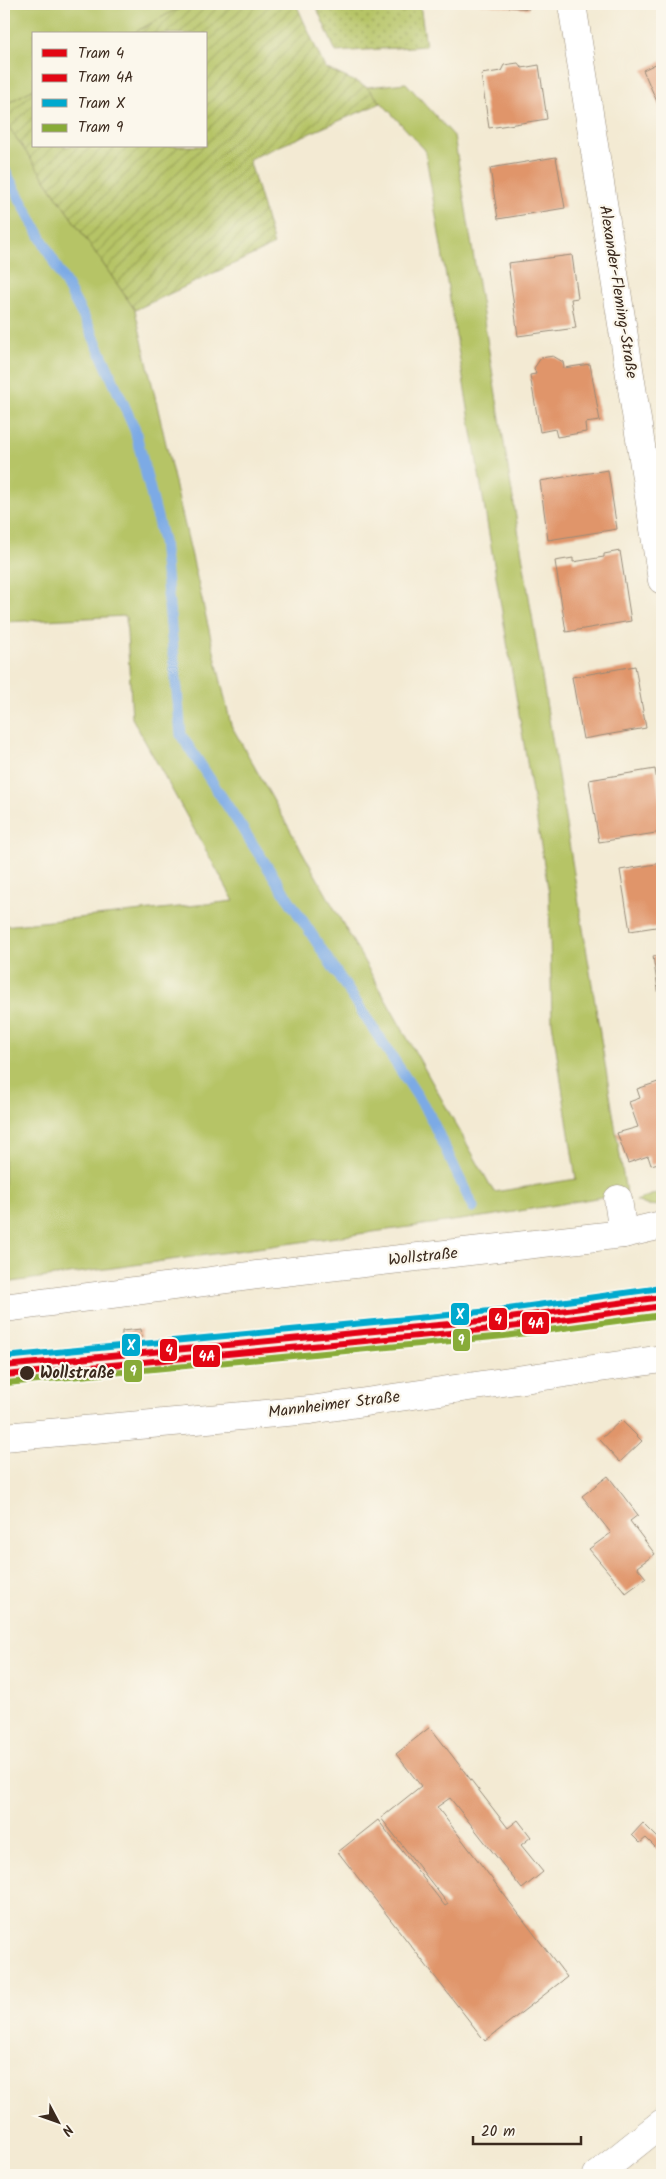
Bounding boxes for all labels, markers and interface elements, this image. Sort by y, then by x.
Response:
legend [32,32,208,148]
text: Tram 4 [78,42,124,66]
text: Tram 4A [78,66,133,90]
text: Tram X [78,92,126,116]
text: Tram 9 [78,116,124,140]
street label: Alexander-Fleming-Straße [592,204,644,380]
street label: Wollstraße [387,1241,459,1273]
line badge: X [450,1302,470,1326]
text: X [455,1304,465,1326]
line badge: 4 [488,1307,508,1331]
text: 4 [494,1309,502,1331]
line badge: 4A [521,1311,550,1335]
text: 4A [528,1313,544,1335]
line badge: 9 [452,1328,471,1352]
text: 9 [457,1330,465,1352]
line badge: X [121,1333,141,1357]
text: X [126,1335,136,1357]
line badge: 4 [159,1338,178,1362]
text: 4 [165,1340,173,1362]
line badge: 4A [192,1344,221,1368]
text: 4A [199,1346,215,1368]
line badge: 9 [123,1359,143,1383]
place label: Wollstraße [40,1361,115,1386]
text: 9 [129,1361,137,1383]
marker: Wollstraße [18,1364,36,1382]
street label: Mannheimer Straße [267,1385,401,1425]
north arrow [32,2096,82,2146]
scale bar [473,2114,581,2146]
text: N [56,2119,78,2141]
text: 20 m [481,2120,515,2144]

